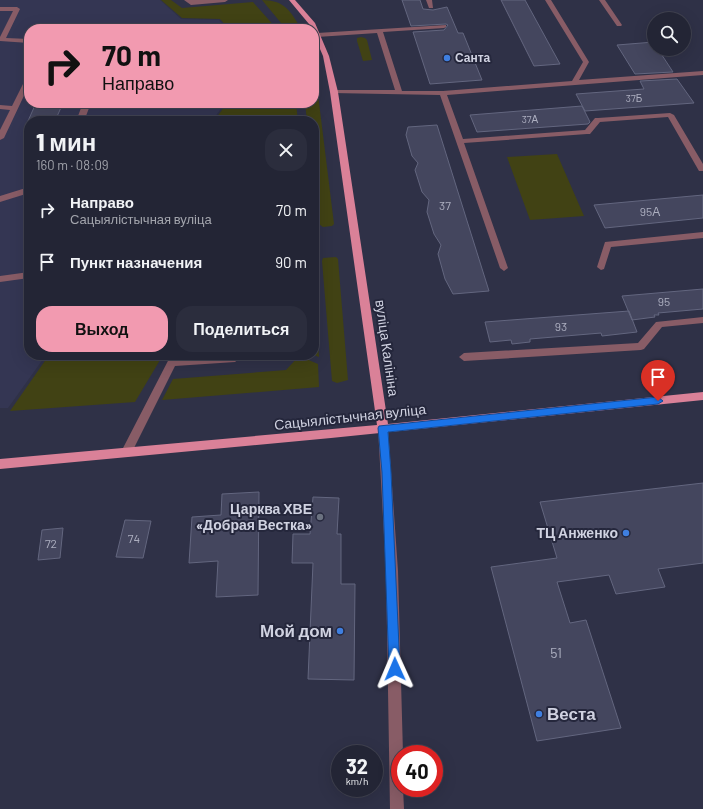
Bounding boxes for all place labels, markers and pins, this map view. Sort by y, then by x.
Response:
place label: Санта [455,50,491,64]
marker: Санта [442,53,452,63]
pin [641,360,675,401]
place label: Царква ХВЕ «Добрая Вестка» [196,500,312,533]
marker: Царква ХВЕ «Добрая Вестка» [315,512,325,522]
place label: ТЦ Анженко [536,524,618,541]
marker: ТЦ Анженко [621,528,631,538]
place label: Мой дом [260,620,332,640]
marker: Мой дом [335,626,345,636]
place label: Веста [547,703,596,723]
marker: Веста [534,709,544,719]

